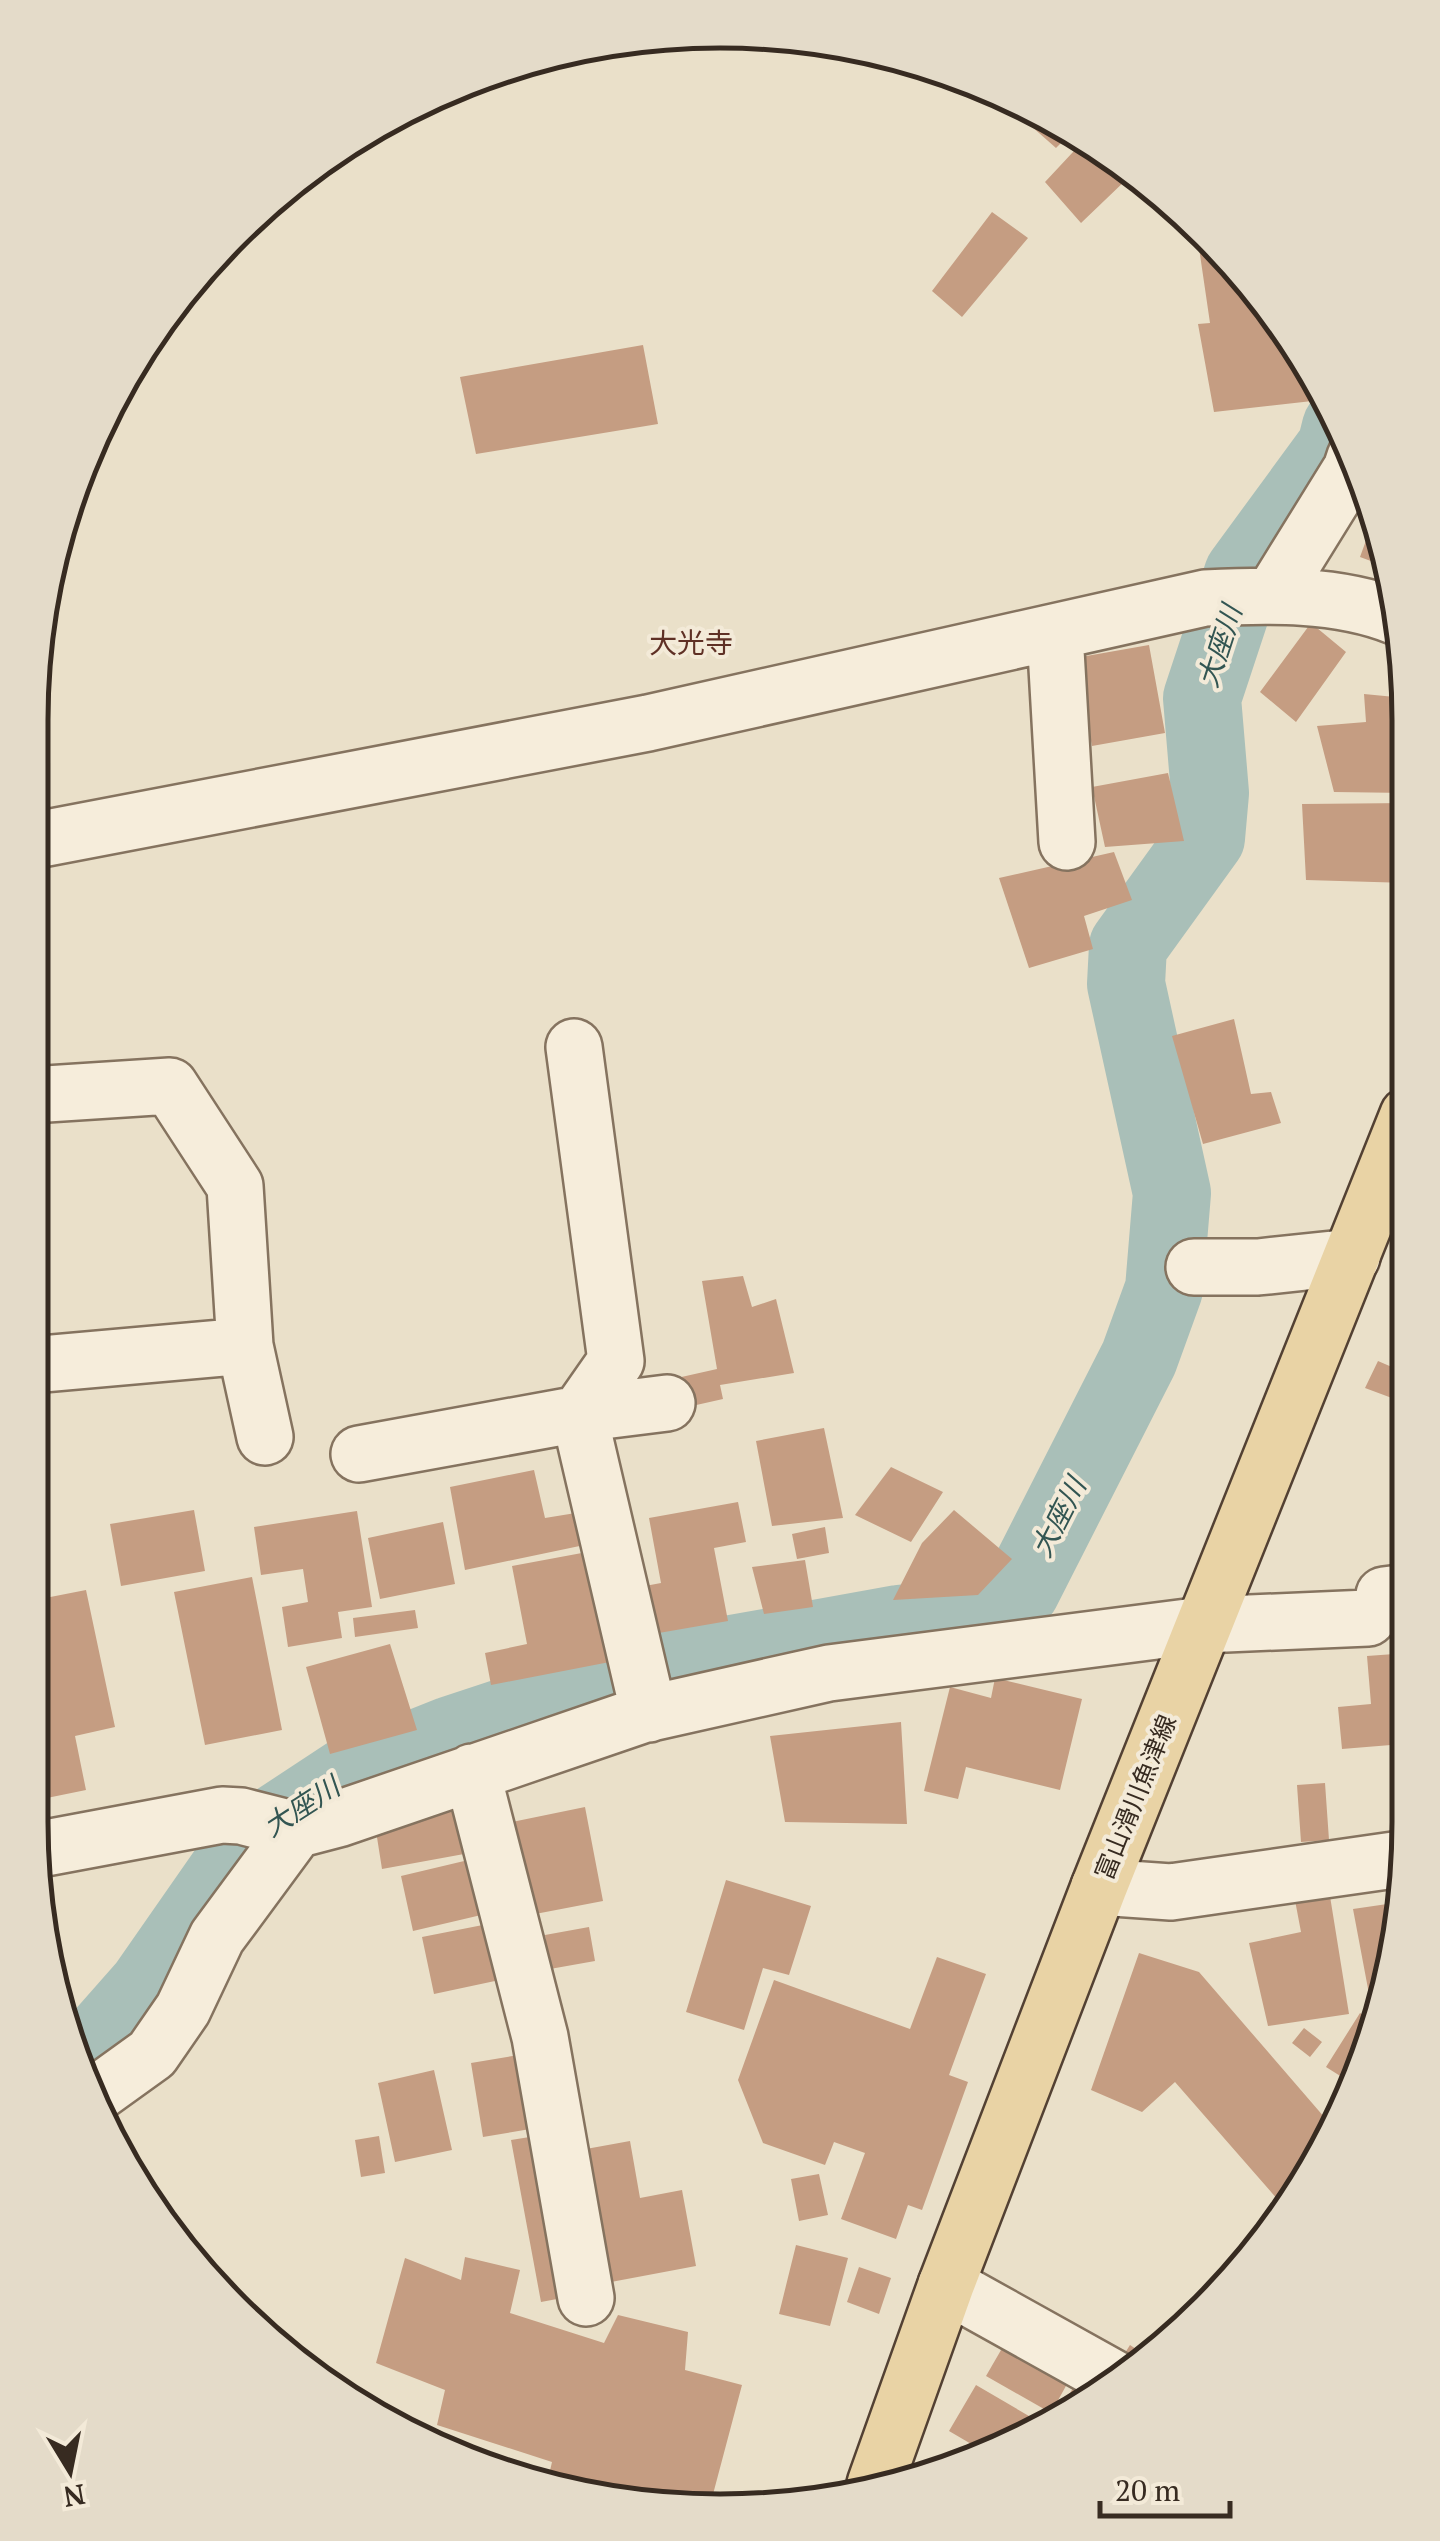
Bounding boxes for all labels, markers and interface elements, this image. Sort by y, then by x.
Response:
water label: 大座川 [1188,597,1250,692]
district label: 大光寺 [649,624,733,661]
water label: 大座川 [1022,1469,1095,1563]
street label: 富山滑川魚津線 [1087,1710,1183,1884]
water label: 大座川 [256,1766,349,1844]
north arrow [20,2421,120,2521]
scale bar [1100,2456,1230,2518]
text: 20 m [1115,2470,1180,2510]
text: N [61,2476,88,2516]

